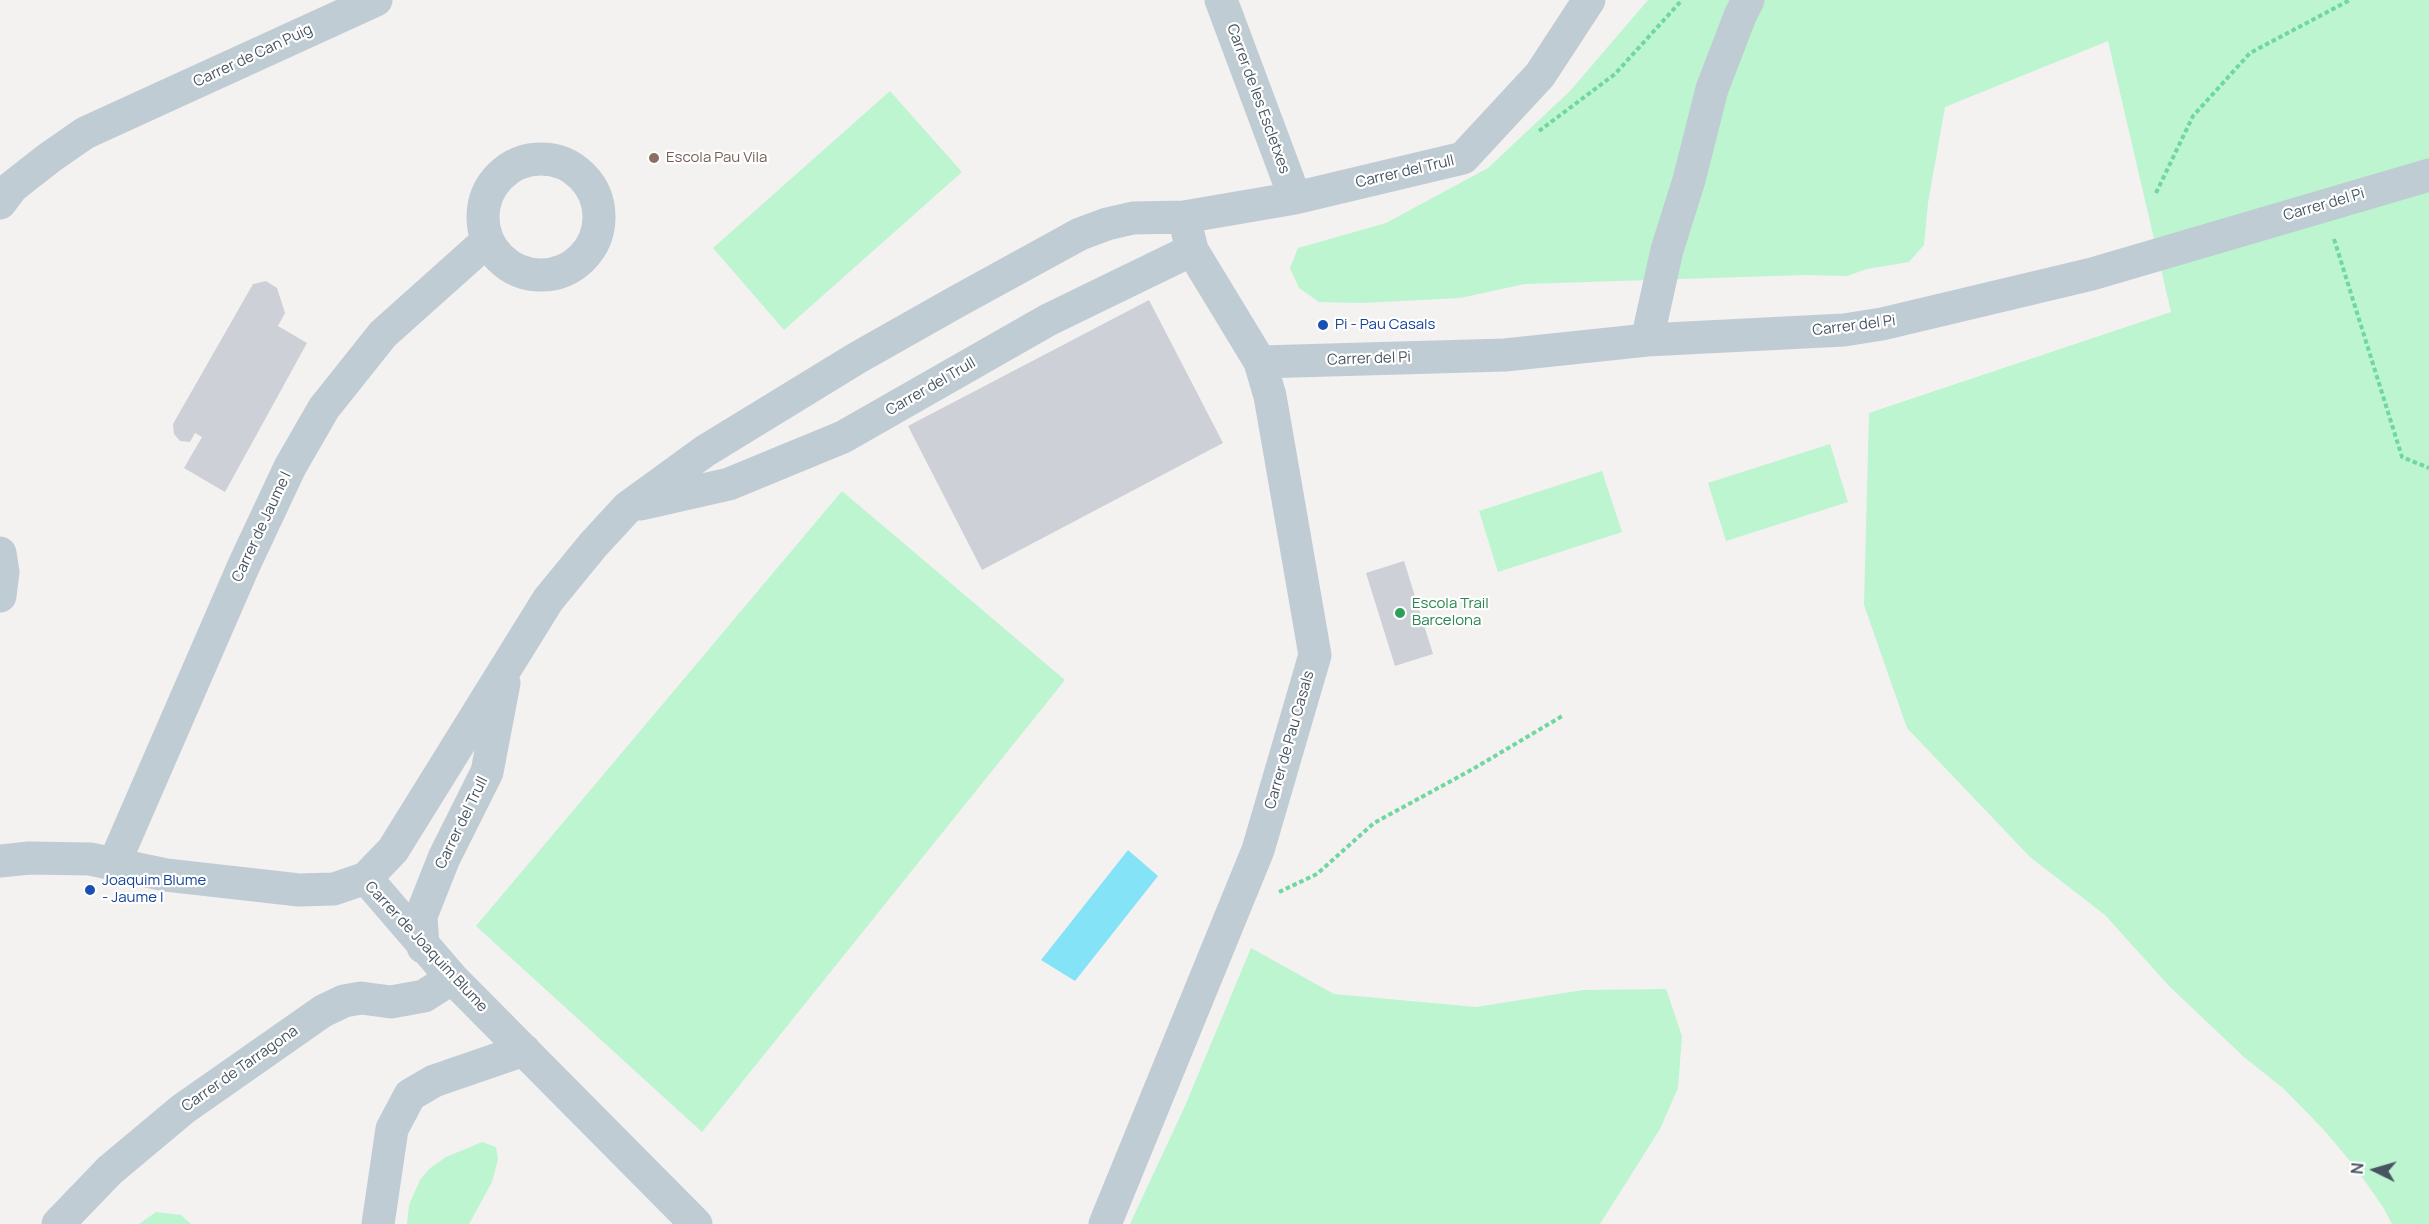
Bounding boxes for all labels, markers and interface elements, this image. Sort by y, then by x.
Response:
street label: Carrer de Can Puig [191,21,315,91]
street label: Carrer de les Escletxes [1223,22,1293,176]
place label: Escola Pau Vila [666,149,767,167]
marker: Escola Pau Vila [647,151,661,165]
street label: Carrer del Trull [1354,152,1456,192]
street label: Carrer del Pi [2281,185,2367,225]
street label: Carrer del Pi [1811,312,1897,340]
place label: Pi - Pau Casals [1335,316,1435,334]
marker: Pi - Pau Casals [1316,318,1330,332]
street label: Carrer del Pi [1327,349,1411,369]
street label: Carrer del Trull [883,354,979,420]
street label: Carrer de Jaume I [229,469,295,585]
place label: Escola Trail Barcelona [1412,595,1489,630]
marker: Escola Trail Barcelona [1393,606,1407,620]
street label: Carrer de Pau Casals [1262,669,1318,811]
street label: Carrer del Trull [432,774,492,872]
place label: Joaquim Blume - Jaume I [102,872,206,907]
street label: Carrer de Joaquim Blume [361,878,491,1016]
marker: Joaquim Blume - Jaume I [83,883,97,897]
street label: Carrer de Tarragona [178,1022,302,1116]
north arrow [2345,1140,2405,1200]
text: N [2346,1162,2369,1175]

